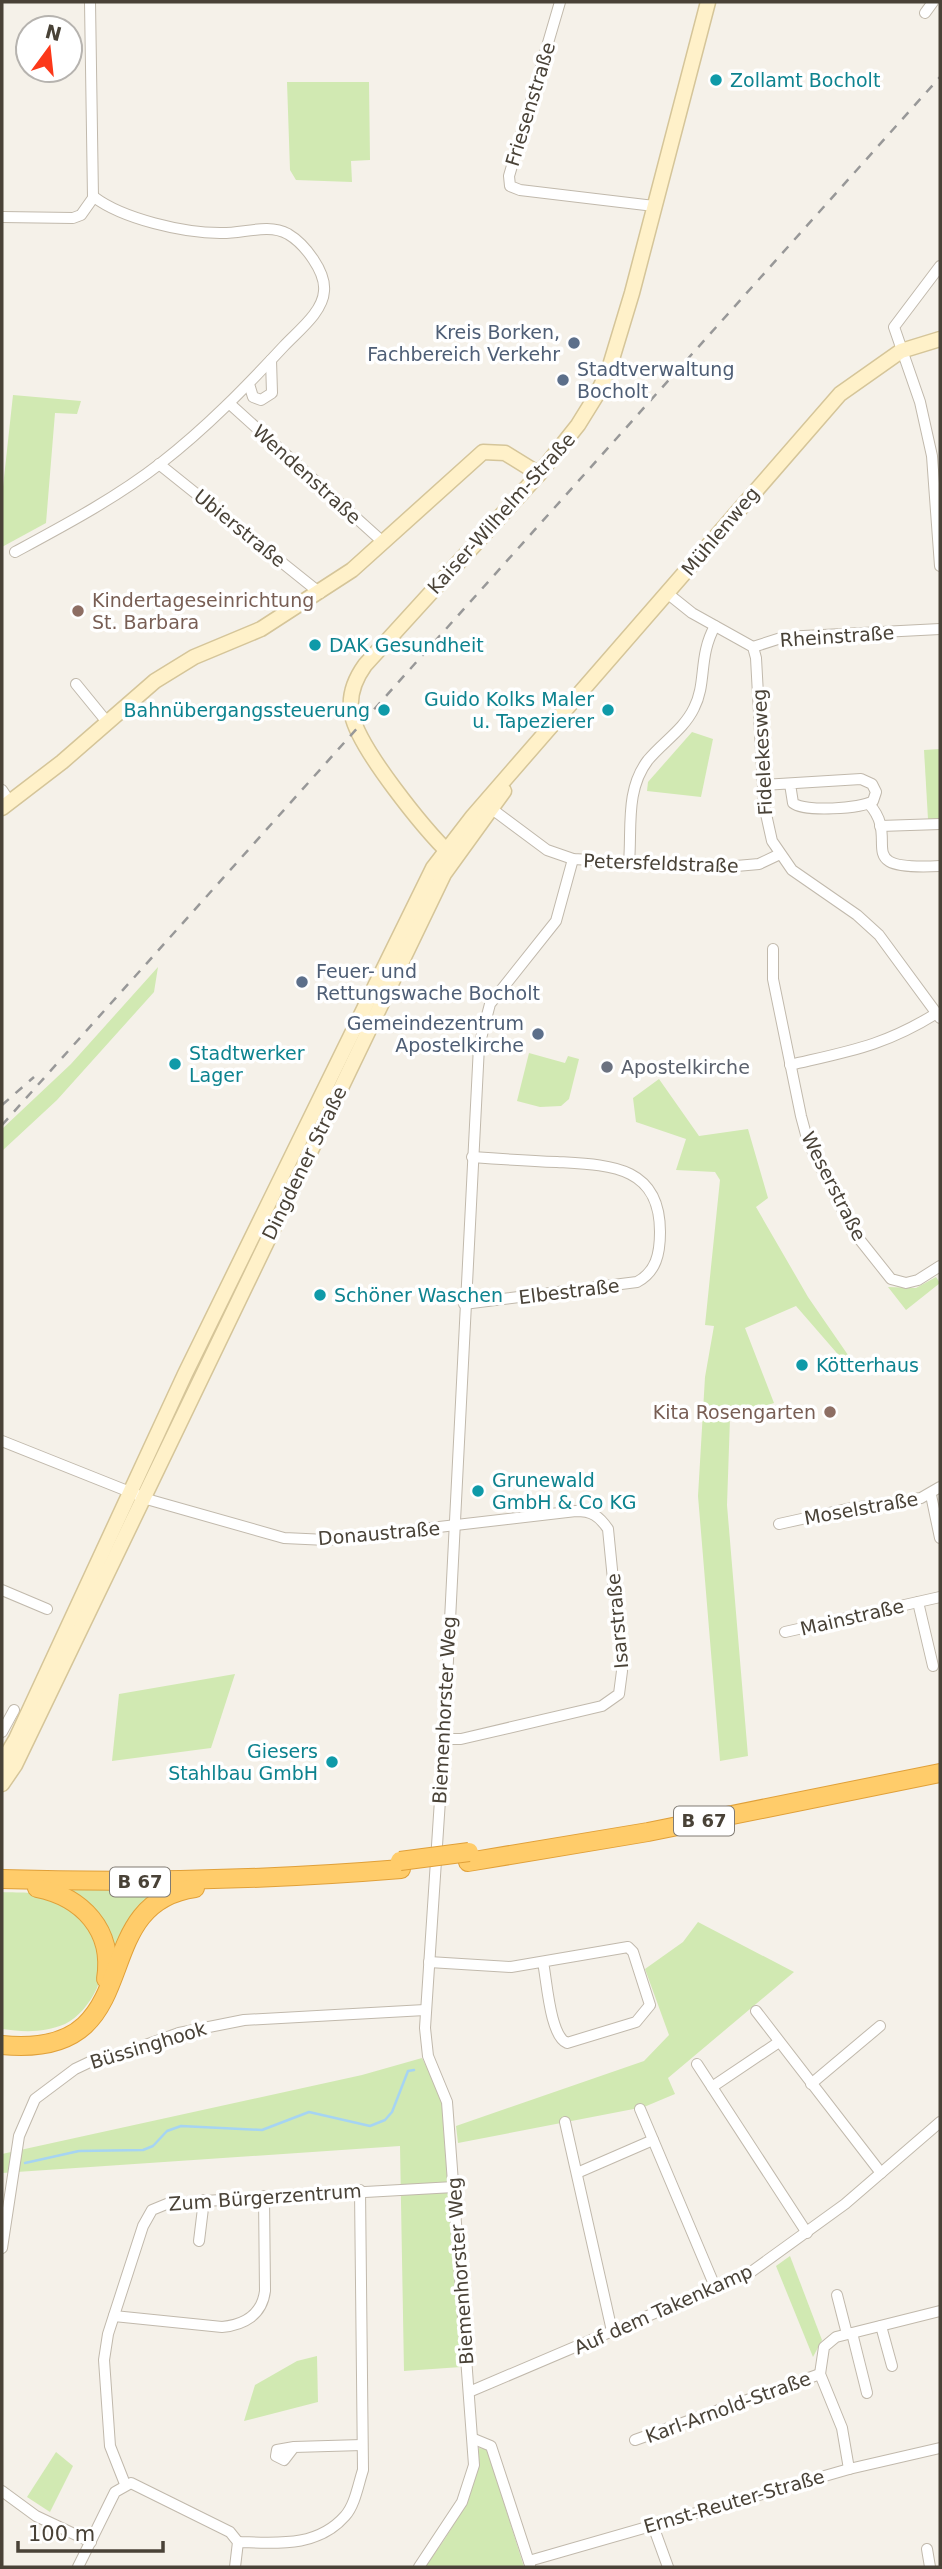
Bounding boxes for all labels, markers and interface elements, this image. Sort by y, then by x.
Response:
north arrow [14,14,84,84]
text: N [43,20,64,45]
street label: Friesenstraße [501,39,559,169]
place label: Zollamt Bocholt [730,69,880,91]
marker: Zollamt Bocholt [708,72,724,88]
place label: Kreis Borken, Fachbereich Verkehr [367,321,560,365]
marker: Kreis Borken, Fachbereich Verkehr [566,335,582,351]
place label: Stadtverwaltung Bocholt [577,358,734,402]
marker: Stadtverwaltung Bocholt [555,372,571,388]
street label: Wendenstraße [248,420,366,528]
street label: Kaiser-Wilhelm-Straße [423,428,579,598]
street label: Mühlenweg [677,482,763,580]
street label: Ubierstraße [190,484,290,572]
place label: Kindertageseinrichtung St. Barbara [92,589,314,633]
marker: Kindertageseinrichtung St. Barbara [70,603,86,619]
street label: Rheinstraße [779,621,895,651]
place label: DAK Gesundheit [329,634,484,656]
marker: DAK Gesundheit [307,637,323,653]
place label: Guido Kolks Maler u. Tapezierer [424,688,594,732]
street label: Fidelekesweg [748,688,776,816]
place label: Bahnübergangssteuerung [124,699,370,721]
marker: Bahnübergangssteuerung [376,702,392,718]
marker: Guido Kolks Maler u. Tapezierer [600,702,616,718]
street label: Petersfeldstraße [583,849,739,877]
place label: Feuer- und Rettungswache Bocholt [316,960,540,1004]
marker: Feuer- und Rettungswache Bocholt [294,974,310,990]
place label: Gemeindezentrum Apostelkirche [347,1012,524,1056]
marker: Gemeindezentrum Apostelkirche [530,1026,546,1042]
place label: Stadtwerker Lager [189,1042,305,1086]
marker: Stadtwerker Lager [167,1056,183,1072]
place label: Apostelkirche [621,1056,750,1078]
marker: Apostelkirche [599,1059,615,1075]
street label: Dingdener Straße [257,1083,351,1243]
street label: Weserstraße [797,1128,871,1244]
street label: Elbestraße [517,1274,621,1308]
place label: Schöner Waschen [334,1284,503,1306]
marker: Schöner Waschen [312,1287,328,1303]
place label: Kötterhaus [816,1354,919,1376]
marker: Kötterhaus [794,1357,810,1373]
place label: Kita Rosengarten [653,1401,816,1423]
marker: Kita Rosengarten [822,1404,838,1420]
place label: Grunewald GmbH & Co KG [492,1469,637,1513]
marker: Grunewald GmbH & Co KG [470,1483,486,1499]
street label: Moselstraße [802,1487,920,1529]
street label: Donaustraße [317,1517,441,1549]
street label: Isarstraße [602,1573,632,1669]
street label: Mainstraße [798,1594,906,1640]
street label: Biemenhorster Weg [428,1616,460,1804]
place label: Giesers Stahlbau GmbH [168,1740,318,1784]
marker: Giesers Stahlbau GmbH [324,1754,340,1770]
road number: B 67 [674,1807,734,1836]
road number: B 67 [110,1868,170,1896]
street label: Büssinghook [87,2017,209,2073]
street label: Biemenhorster Weg [442,2176,478,2366]
street label: Zum Bürgerzentrum [168,2179,362,2215]
street label: Auf dem Takenkamp [570,2260,756,2358]
street label: Karl-Arnold-Straße [642,2367,814,2447]
street label: Ernst-Reuter-Straße [641,2465,827,2537]
scale bar [18,2510,163,2554]
text: 100 m [28,2522,95,2546]

